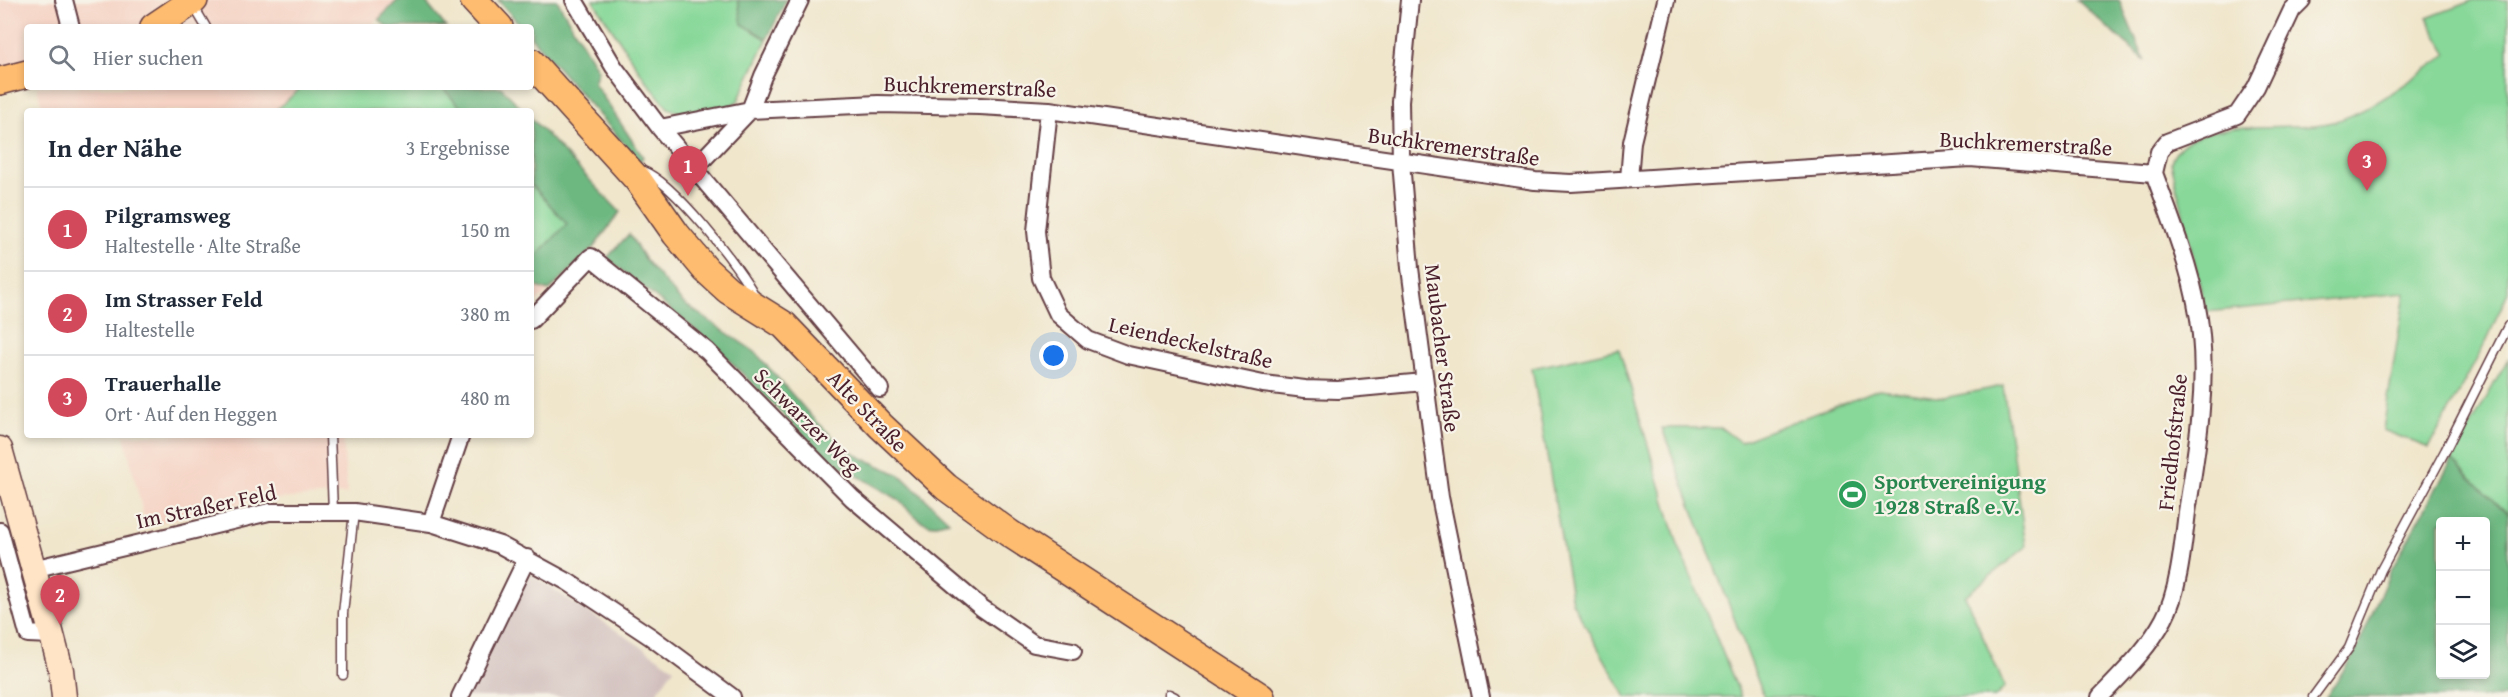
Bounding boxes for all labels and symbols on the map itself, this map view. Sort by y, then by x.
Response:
street label: Buchkremerstraße [883,67,1057,105]
street label: Buchkremerstraße [1366,118,1542,174]
street label: Buchkremerstraße [1939,123,2113,163]
pin: 3 [2348,142,2386,191]
pin: 1 [668,146,708,196]
street label: Maubacher Straße [1417,262,1469,434]
street label: Leiendeckelstraße [1106,308,1276,376]
your location [1039,341,1068,370]
street label: Schwarzer Weg [747,360,869,482]
street label: Alte Straße [821,363,915,459]
street label: Friedhofstraße [2149,372,2195,512]
place label: Sportvereinigung 1928 Straß e.V. [1874,465,2046,522]
street label: Im Straßer Feld [133,475,279,536]
sports icon: Sportvereinigung 1928 Straß e.V. [1837,478,1869,510]
pin: 2 [40,576,80,625]

